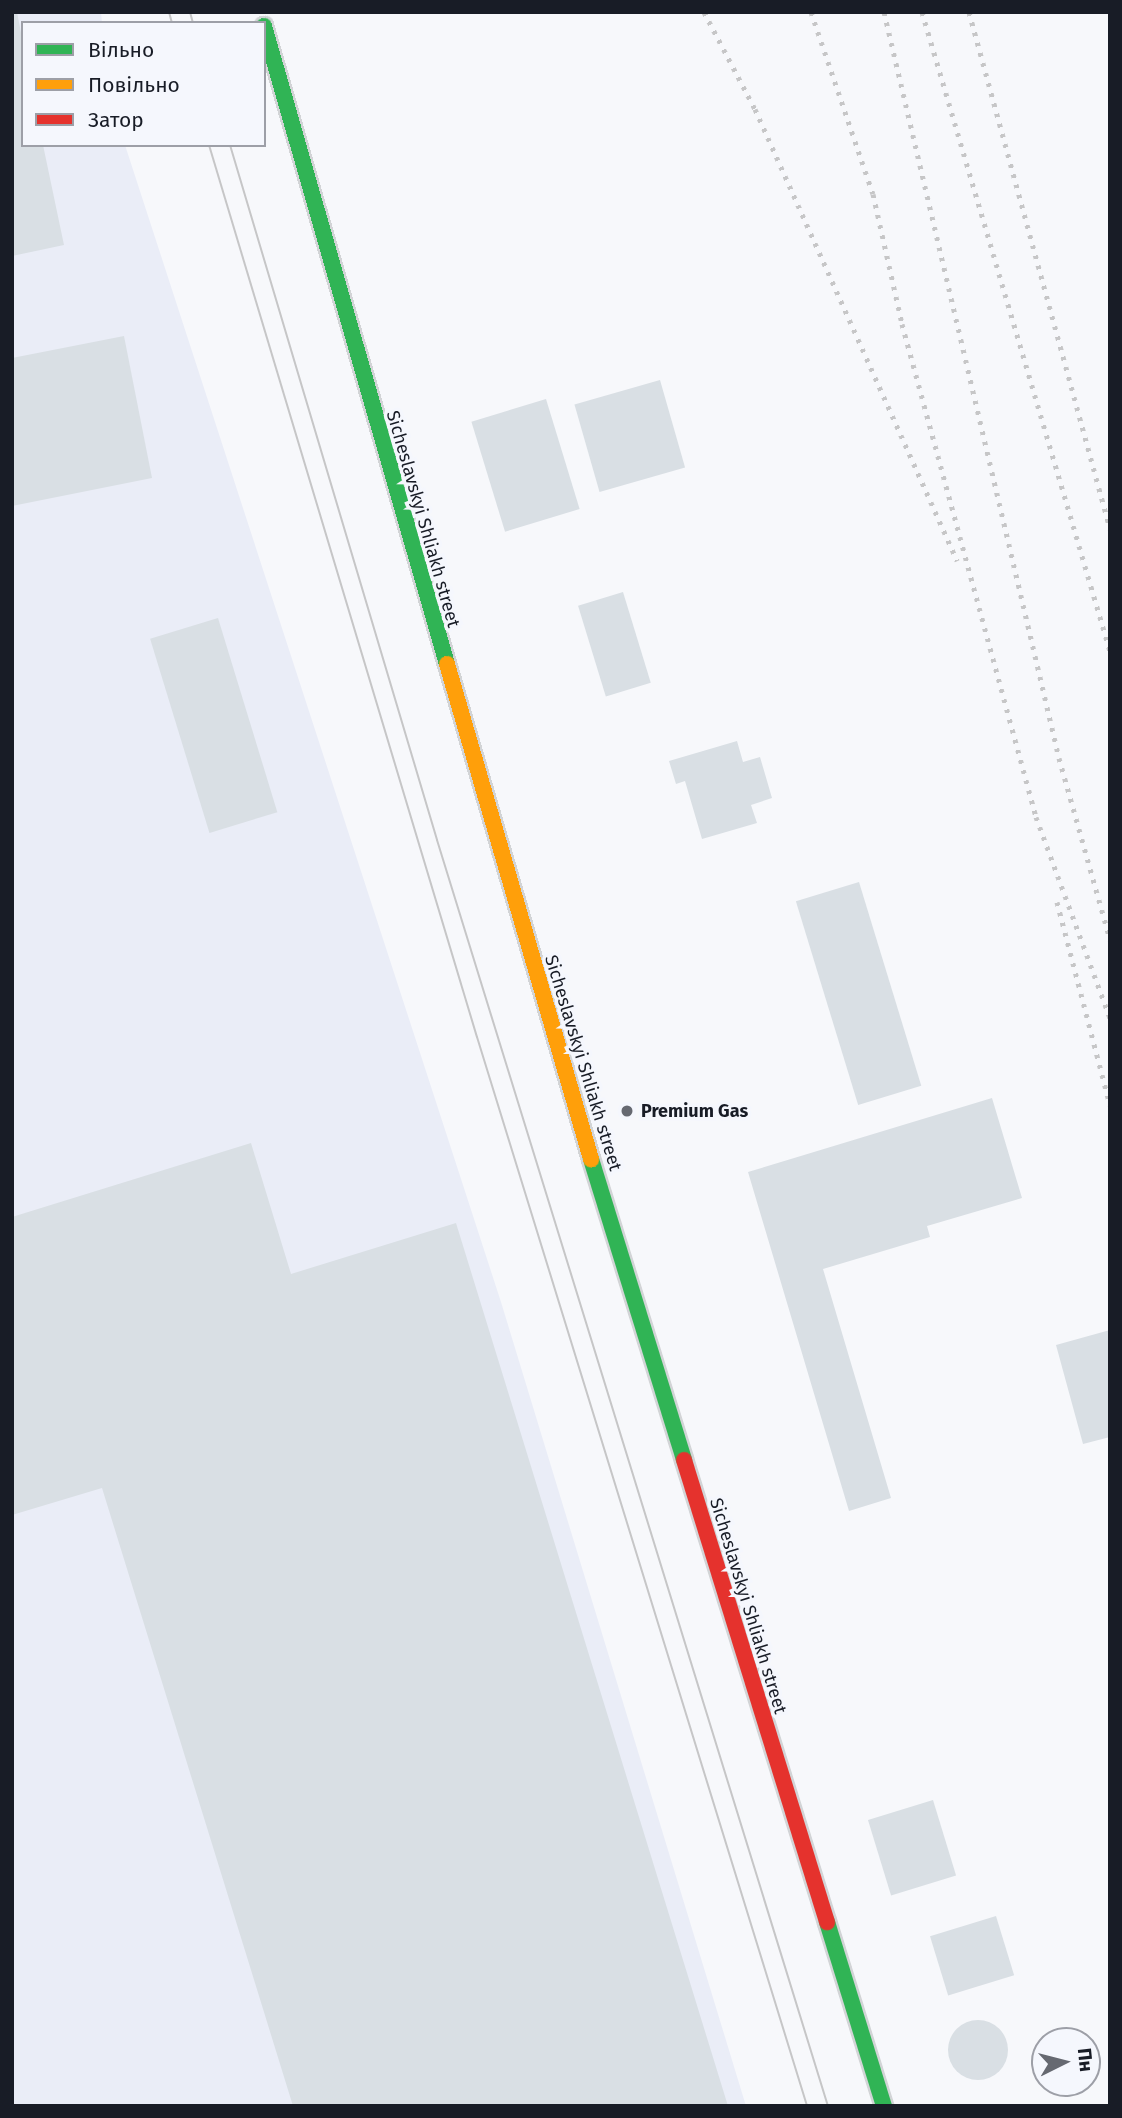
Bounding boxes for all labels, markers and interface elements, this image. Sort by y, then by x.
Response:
legend [21,21,266,147]
text: Вільно [88,37,154,63]
text: Повільно [88,72,180,98]
text: Затор [88,107,144,133]
street label: Sicheslavskyi Shliakh street [382,408,464,630]
street label: Sicheslavskyi Shliakh street [540,953,626,1173]
place label: Premium Gas [641,1100,748,1122]
marker: Premium Gas [619,1103,635,1119]
street label: Sicheslavskyi Shliakh street [705,1496,791,1716]
north arrow [1031,2027,1101,2097]
text: Пн [1073,2047,1098,2073]

